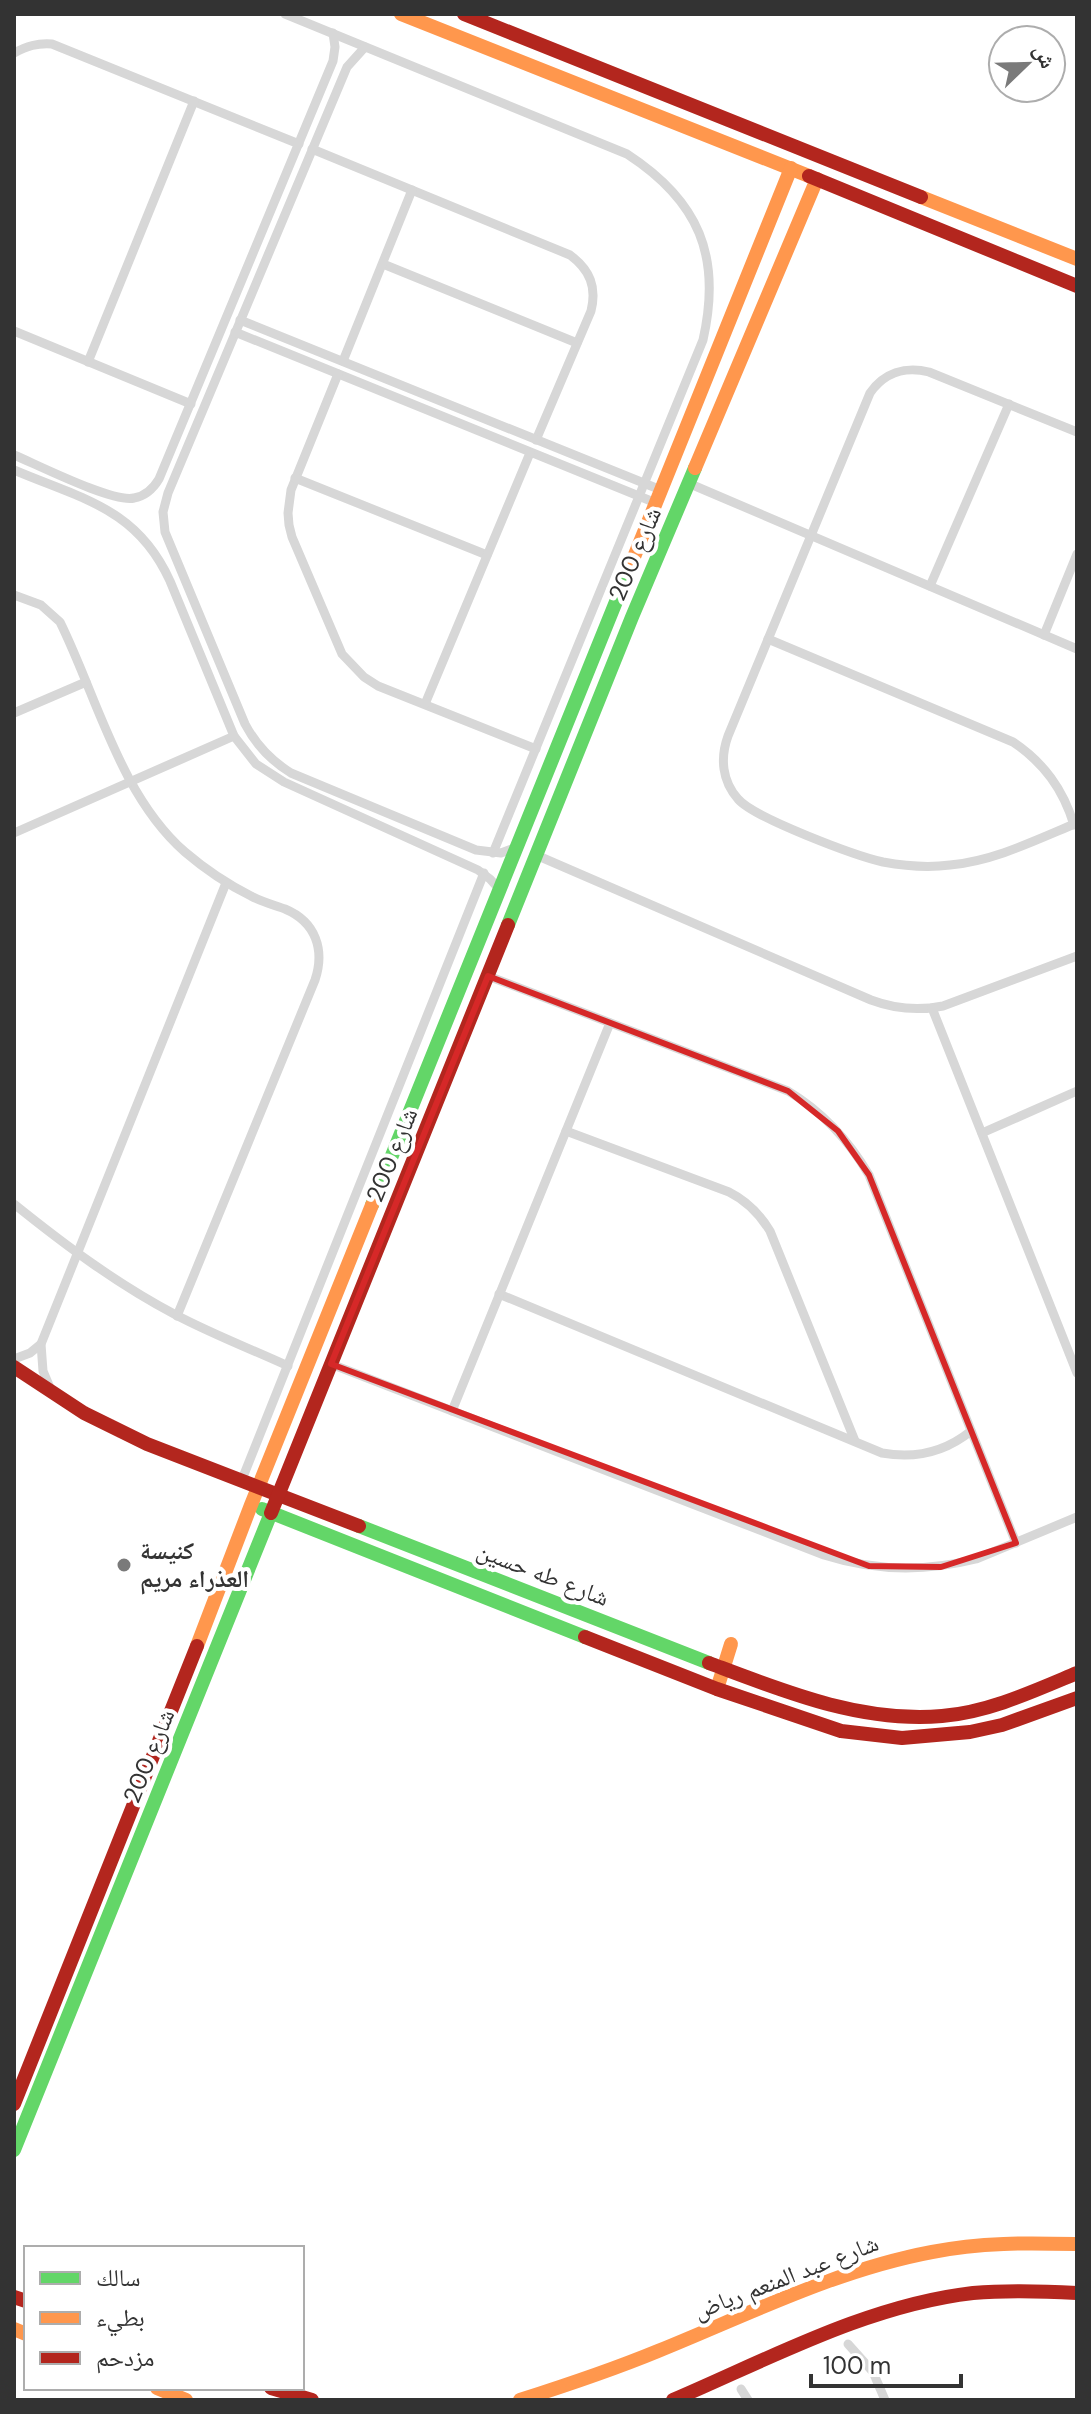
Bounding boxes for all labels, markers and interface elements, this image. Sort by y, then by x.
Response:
north arrow [987,24,1067,104]
text: ش [1027,40,1063,73]
street label: شارع 200 [601,502,668,605]
street label: شارع 200 [359,1103,424,1206]
street label: شارع طه حسين [473,1534,614,1613]
place label: كنيسة العذراء مريم [140,1535,249,1595]
marker: كنيسة العذراء مريم [115,1556,133,1574]
street label: شارع 200 [116,1704,181,1807]
street label: شارع عبد المنعم رياض [689,2227,883,2327]
legend [24,2246,304,2390]
text: سالك [96,2262,141,2293]
text: بطيء [96,2302,145,2337]
scale bar [811,2338,961,2388]
text: مزدحم [96,2342,155,2374]
text: 100 m [823,2350,891,2381]

